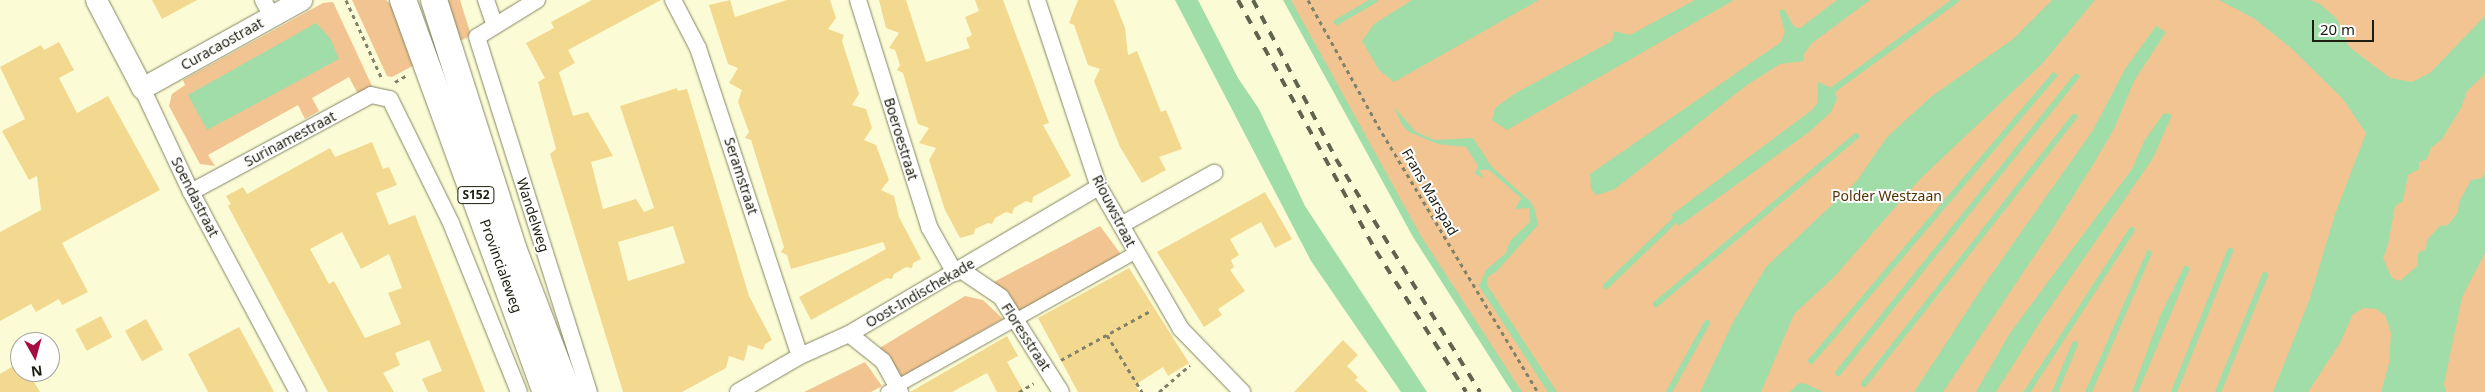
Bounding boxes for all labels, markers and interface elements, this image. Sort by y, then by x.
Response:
scale bar [2315,10,2378,42]
street label: Curacaostraat [178,14,266,74]
text: 20 m [2320,19,2355,39]
street label: Boeroestraat [880,96,922,182]
street label: Surinamestraat [241,108,339,170]
street label: Seramstraat [721,135,761,217]
street label: Frans Marspad [1398,145,1462,239]
street label: Soendastraat [168,154,222,240]
street label: Riouwstraat [1089,172,1139,250]
street label: Wandelweg [513,176,553,254]
road number: S152 [457,186,495,204]
park label: Polder Westzaan [1832,188,1942,204]
street label: Provincialeweg [476,217,526,315]
street label: Oost-Indischekade [862,255,978,331]
street label: Floresstraat [998,300,1054,374]
north arrow [10,332,60,382]
text: N [30,361,44,382]

